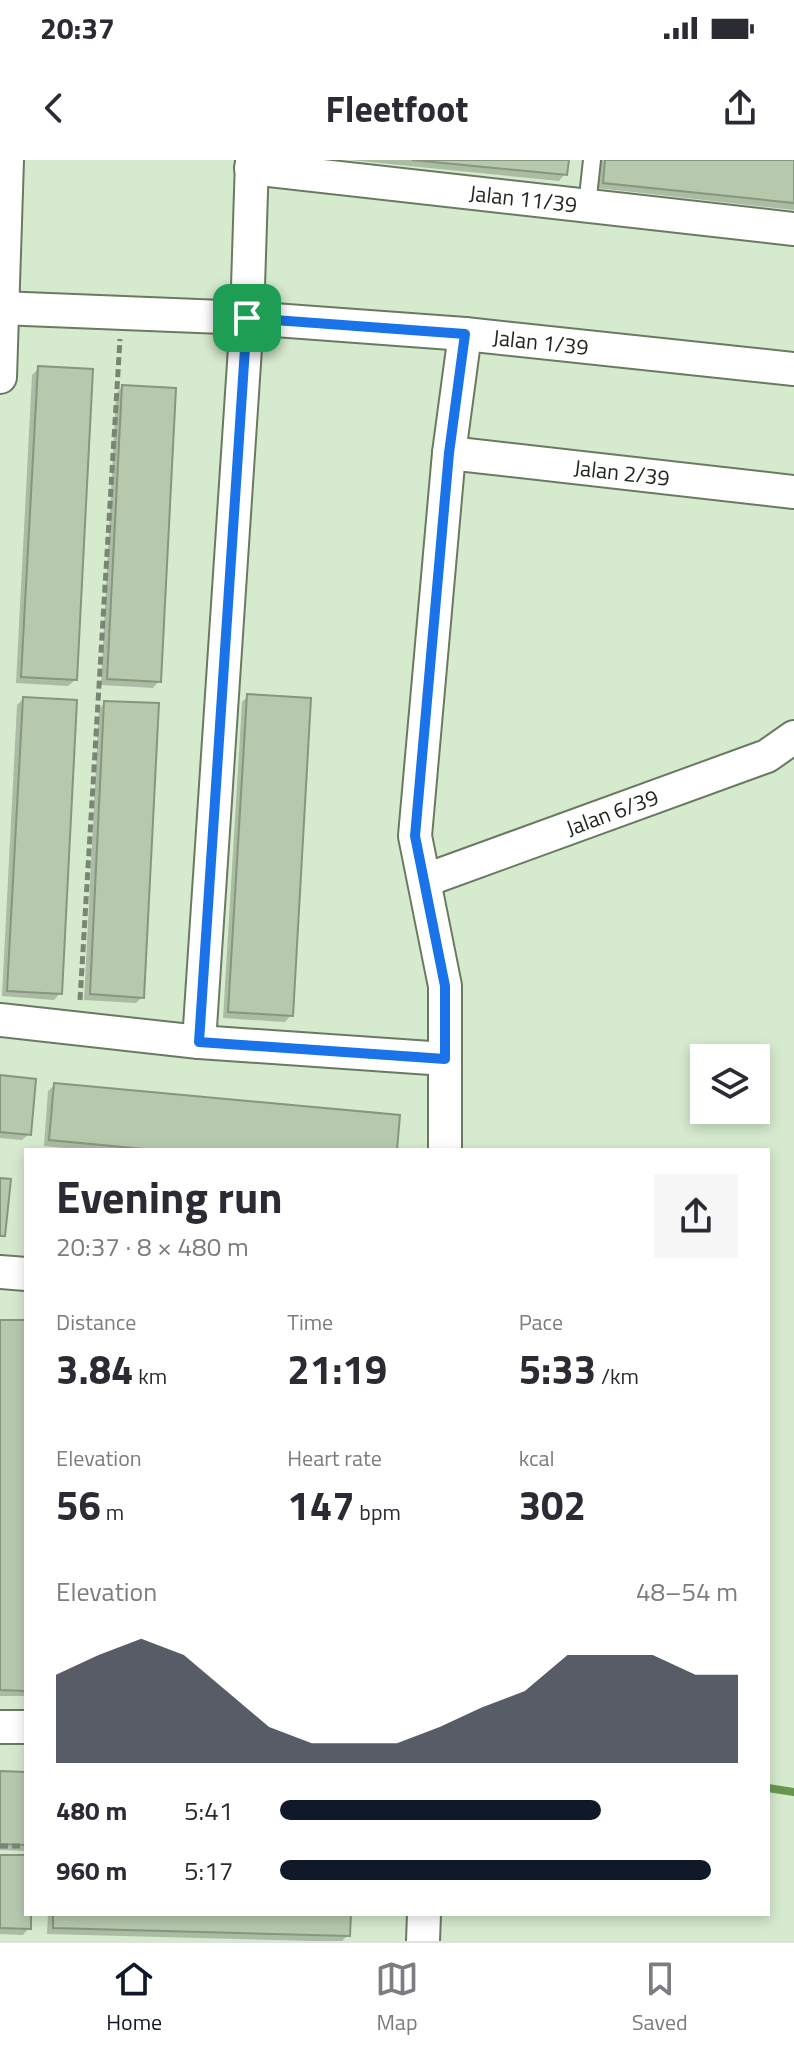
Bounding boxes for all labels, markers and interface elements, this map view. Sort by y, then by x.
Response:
text: 20:37 [40,5,115,51]
text: Fleetfoot [326,81,468,136]
icon: back [32,86,76,130]
icon: share [718,86,762,130]
street label: Jalan 11/39 [467,176,579,222]
pin [213,284,281,352]
icon: arrive [225,296,269,340]
street label: Jalan 1/39 [491,320,590,364]
street label: Jalan 2/39 [572,450,672,495]
street label: Jalan 6/39 [561,780,663,845]
map controls [690,1044,770,1124]
button: layers [690,1044,770,1124]
text: Evening run [56,1163,283,1230]
button: share [654,1174,738,1258]
text: 20:37 · 8 × 480 m [56,1227,249,1266]
text: Distance [56,1305,136,1339]
text: Time [287,1305,333,1339]
text: Pace [519,1305,563,1339]
text: 3.84 [56,1339,133,1400]
text: 21:19 [287,1339,387,1400]
text: 5:33 [519,1339,596,1400]
text: km [133,1359,167,1393]
text: /km [596,1359,639,1393]
text: Elevation [56,1441,142,1475]
text: Heart rate [287,1441,382,1475]
text: kcal [519,1441,555,1475]
text: 56 [56,1475,101,1536]
text: 147 [287,1475,355,1536]
text: 302 [519,1475,586,1536]
text: m [101,1495,124,1529]
text: bpm [355,1495,401,1529]
text: Elevation [56,1572,157,1611]
text: 48–54 m [636,1572,738,1611]
text: 480 m [56,1791,127,1830]
text: 5:41 [184,1791,233,1830]
text: 960 m [56,1851,127,1890]
text: 5:17 [184,1851,233,1890]
tab: Home [106,1957,162,2039]
tab: Map [375,1957,419,2039]
tab: Saved [632,1957,688,2039]

